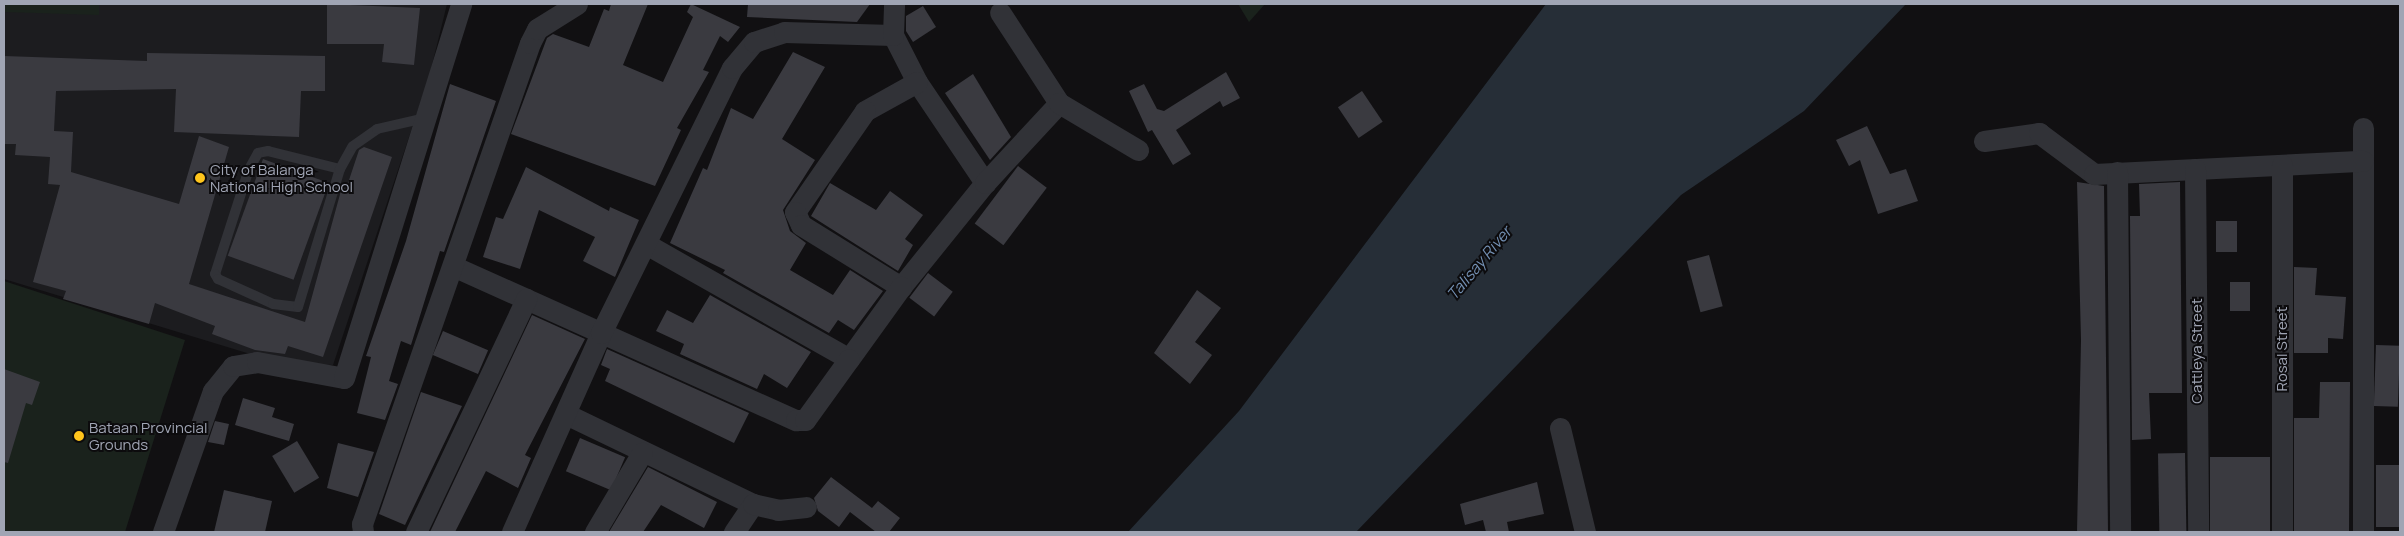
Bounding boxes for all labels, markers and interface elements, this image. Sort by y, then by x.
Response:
place label: City of Balanga National High School [210,160,353,195]
marker: City of Balanga National High School [194,172,206,184]
water label: Talisay River [1443,222,1515,304]
street label: Cattleya Street [2188,298,2206,404]
street label: Rosal Street [2273,306,2291,392]
place label: Bataan Provincial Grounds [89,418,207,453]
marker: Bataan Provincial Grounds [73,430,85,442]

